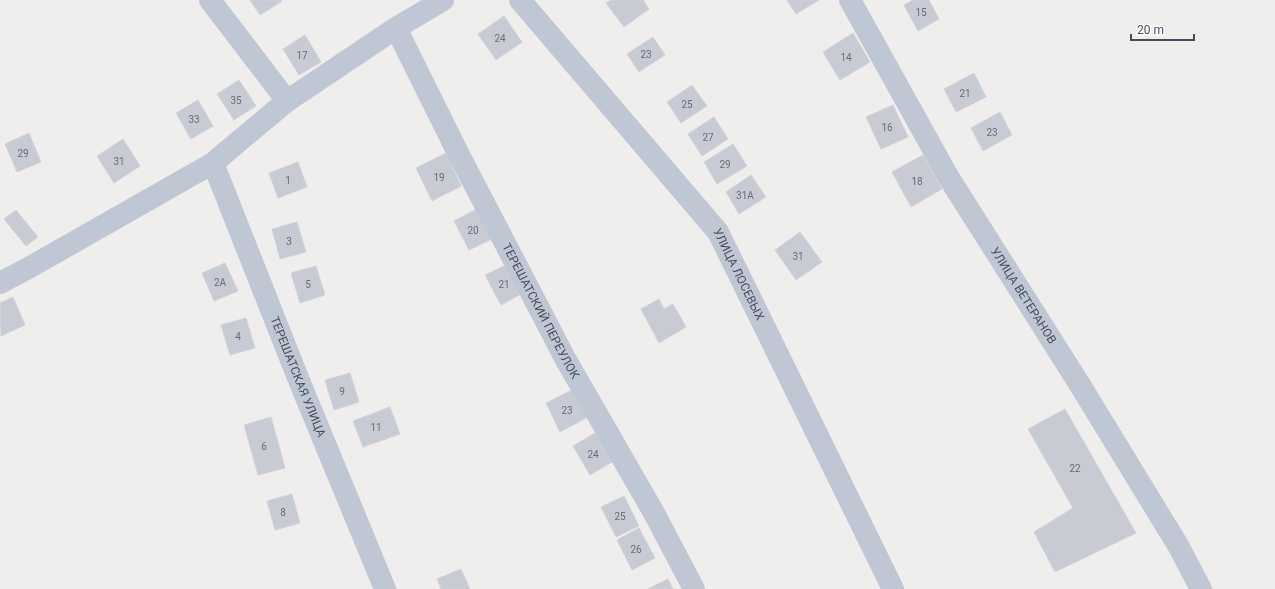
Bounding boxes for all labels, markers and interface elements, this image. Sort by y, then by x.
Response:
house number: 15 [915,7,927,18]
scale bar [1131,16,1194,42]
text: 20 m [1137,23,1164,37]
house number: 24 [494,33,506,44]
house number: 23 [640,49,652,60]
house number: 17 [296,50,308,61]
house number: 14 [840,52,852,63]
house number: 21 [959,88,971,99]
house number: 35 [230,95,242,106]
house number: 25 [681,99,693,110]
house number: 33 [188,114,200,125]
house number: 16 [881,122,893,133]
house number: 23 [986,127,998,138]
house number: 27 [702,132,714,143]
house number: 29 [17,148,29,159]
house number: 31 [113,156,125,167]
house number: 29 [719,159,731,170]
house number: 19 [433,172,445,183]
house number: 1 [285,175,291,186]
house number: 18 [911,176,923,187]
house number: 31А [736,190,754,201]
house number: 20 [467,225,479,236]
street label: УЛИЦА ЛОСЕВЫХ [710,226,767,323]
house number: 3 [286,236,292,247]
street label: ТЕРЕШАТСКИЙ ПЕРЕУЛОК [499,241,582,382]
street label: УЛИЦА ВЕТЕРАНОВ [988,245,1059,347]
house number: 31 [792,251,804,262]
house number: 2А [214,277,227,288]
house number: 5 [305,279,311,290]
house number: 21 [498,279,510,290]
street label: ТЕРЕШАТСКАЯ УЛИЦА [267,314,329,439]
house number: 4 [235,331,241,342]
house number: 9 [339,386,345,397]
house number: 23 [561,405,573,416]
house number: 11 [370,422,382,433]
house number: 6 [261,441,267,452]
house number: 24 [587,449,599,460]
house number: 22 [1069,463,1081,474]
house number: 8 [280,507,286,518]
house number: 25 [614,511,626,522]
house number: 26 [630,544,642,555]

